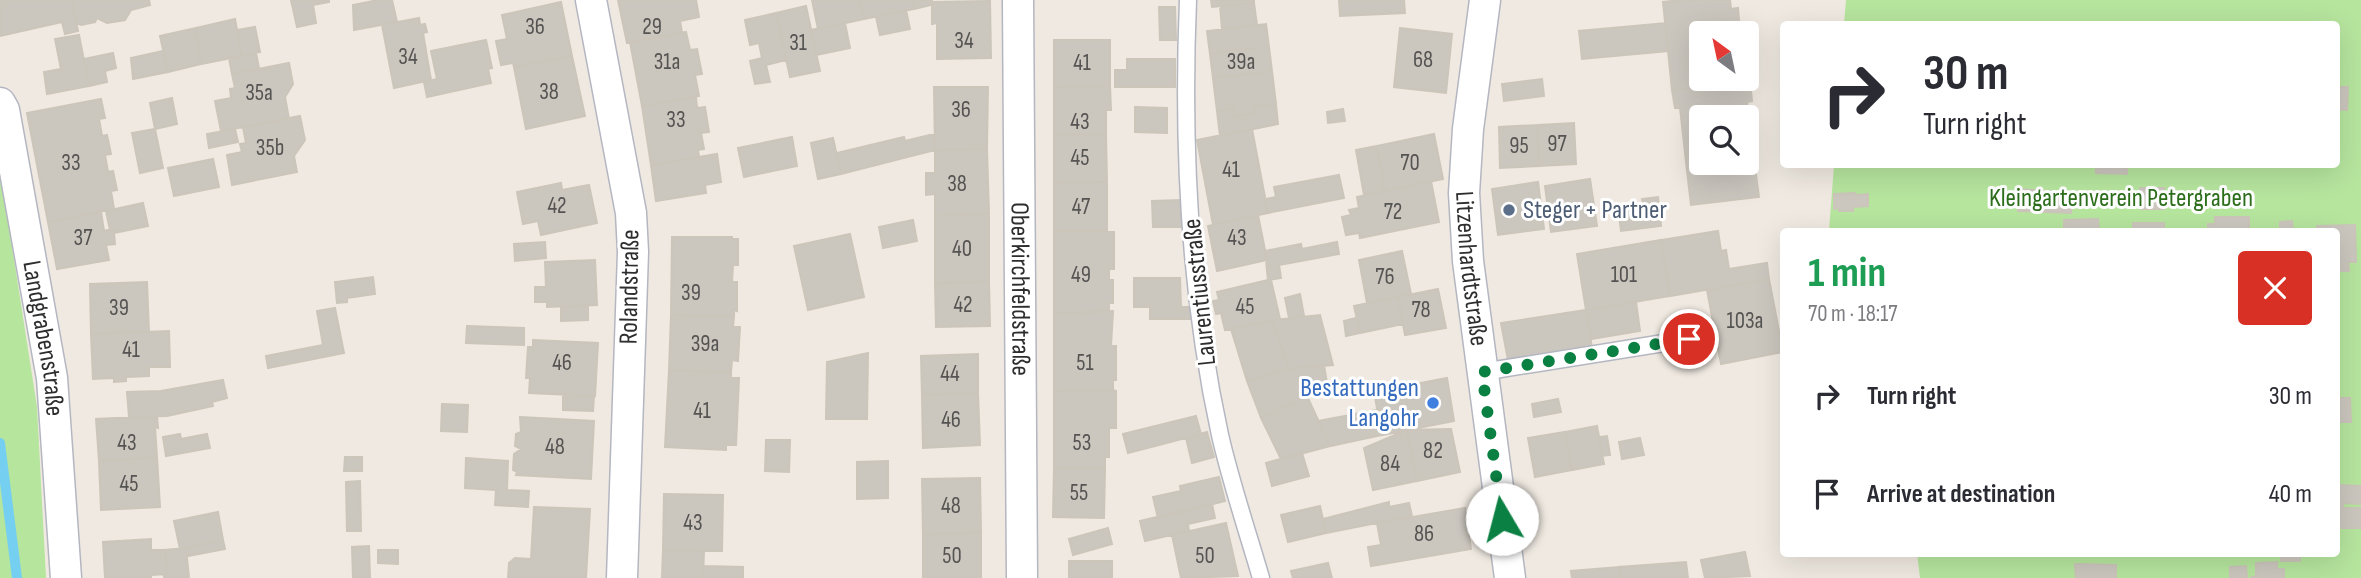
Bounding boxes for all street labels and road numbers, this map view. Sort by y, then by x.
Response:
street label: Litzenhardtstraße [1448,190,1495,348]
street label: Oberkirchfeldstraße [1004,202,1036,376]
street label: Laurentiusstraße [1177,217,1223,367]
street label: Rolandstraße [613,229,647,345]
street label: Landgrabenstraße [16,258,70,417]

